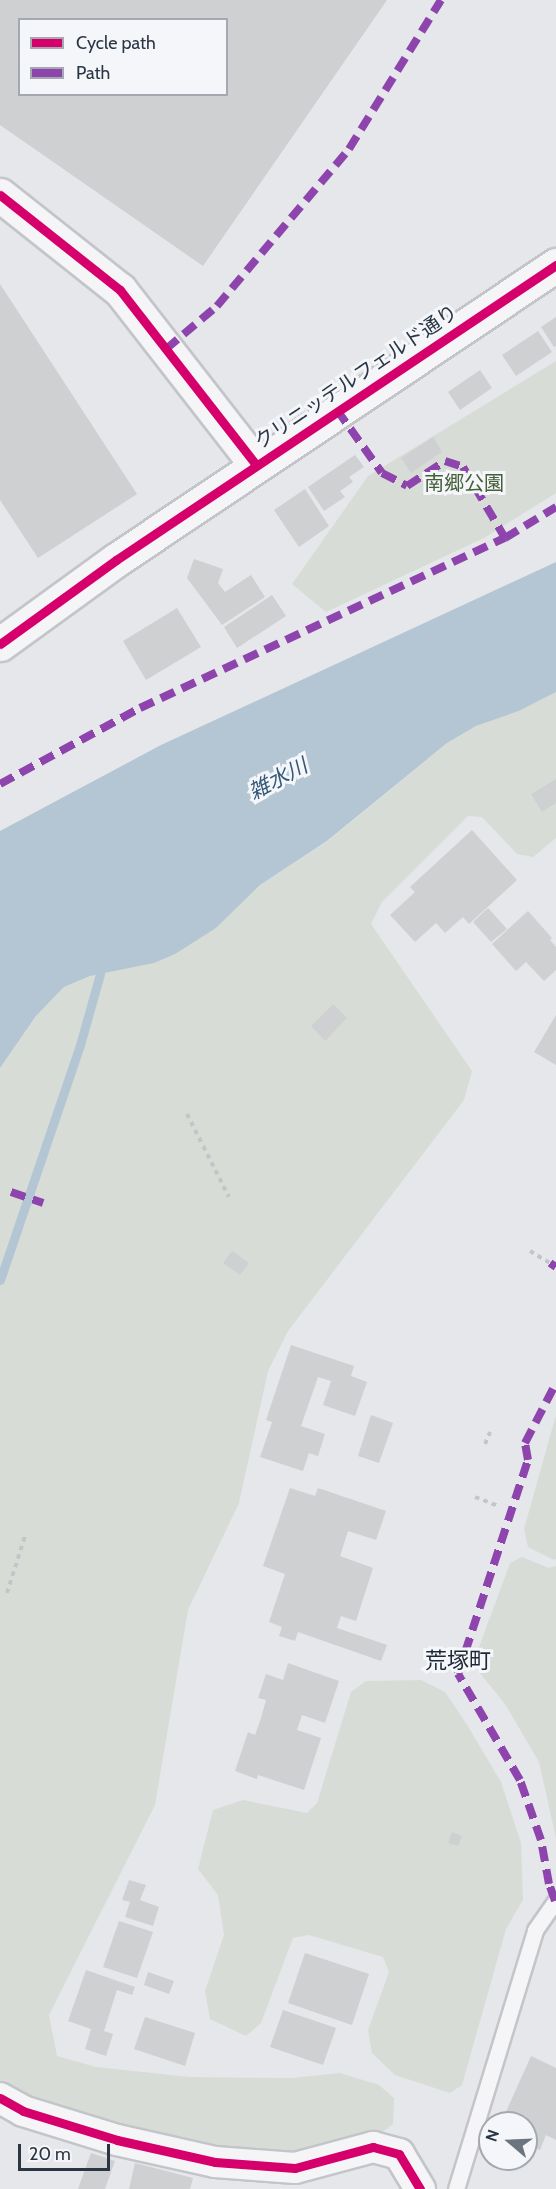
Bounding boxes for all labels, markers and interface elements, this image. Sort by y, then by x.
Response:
legend [18,18,228,96]
text: Cycle path [76,32,156,54]
text: Path [76,62,110,84]
street label: クリニッテルフェルド通り [250,300,462,454]
park label: 南郷公園 [424,471,504,495]
water label: 雑水川 [244,753,312,805]
district label: 荒塚町 [425,1648,491,1674]
north arrow [478,2111,538,2171]
text: N [482,2127,503,2144]
scale bar [21,2132,112,2170]
text: 20 m [29,2143,71,2165]

